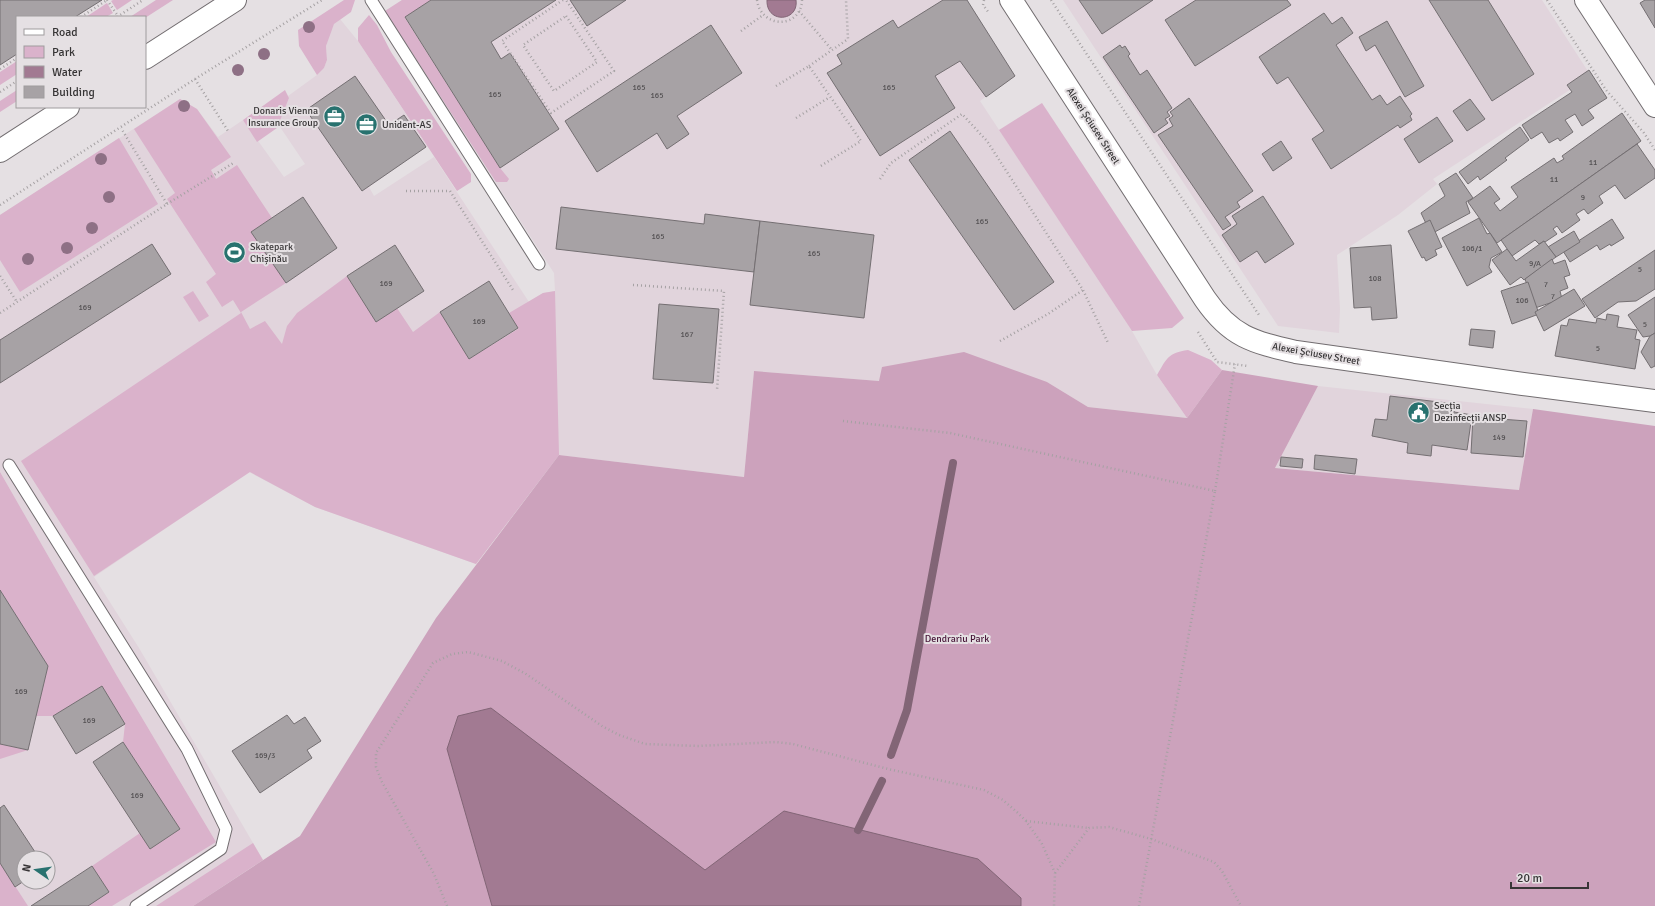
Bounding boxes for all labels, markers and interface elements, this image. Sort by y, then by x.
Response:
legend [16,16,146,108]
text: Road [52,25,78,40]
text: Park [52,45,75,60]
text: Water [52,65,83,80]
house number: 165 [633,82,645,92]
house number: 165 [883,82,895,92]
text: Building [52,85,95,100]
street label: Alexei Șciusev Street [1064,85,1122,167]
house number: 165 [489,89,501,99]
house number: 165 [651,90,663,100]
office icon: Donaris Vienna Insurance Group [321,104,347,130]
place label: Donaris Vienna Insurance Group [248,105,318,129]
office icon: Unident-AS [354,112,380,138]
place label: Unident-AS [382,119,432,131]
house number: 11 [1589,157,1597,167]
house number: 11 [1550,174,1558,184]
house number: 9 [1581,192,1585,202]
house number: 165 [976,216,988,226]
house number: 165 [652,231,664,241]
sports icon: Skatepark Chișinău [221,240,247,266]
place label: Skatepark Chișinău [250,241,293,265]
house number: 106/1 [1462,243,1482,253]
house number: 165 [808,248,820,258]
house number: 9/A [1529,258,1541,268]
house number: 5 [1638,264,1642,274]
house number: 108 [1369,273,1381,283]
house number: 169 [380,278,392,288]
house number: 7 [1544,279,1548,289]
house number: 7 [1551,291,1555,301]
house number: 106 [1516,295,1528,305]
house number: 169 [79,302,91,312]
house number: 169 [473,316,485,326]
house number: 5 [1643,319,1647,329]
house number: 167 [681,329,693,339]
street label: Alexei Șciusev Street [1271,340,1361,368]
house number: 5 [1596,343,1600,353]
public building icon: Secția Dezinfecții ANSP [1406,399,1432,425]
place label: Secția Dezinfecții ANSP [1434,400,1507,424]
house number: 149 [1493,432,1505,442]
park label: Dendrariu Park [925,633,989,645]
house number: 169 [15,686,27,696]
house number: 169 [83,715,95,725]
house number: 169/3 [255,750,275,760]
house number: 169 [131,790,143,800]
north arrow [16,850,56,890]
text: N [20,863,34,873]
scale bar [1511,864,1588,890]
text: 20 m [1517,871,1542,886]

